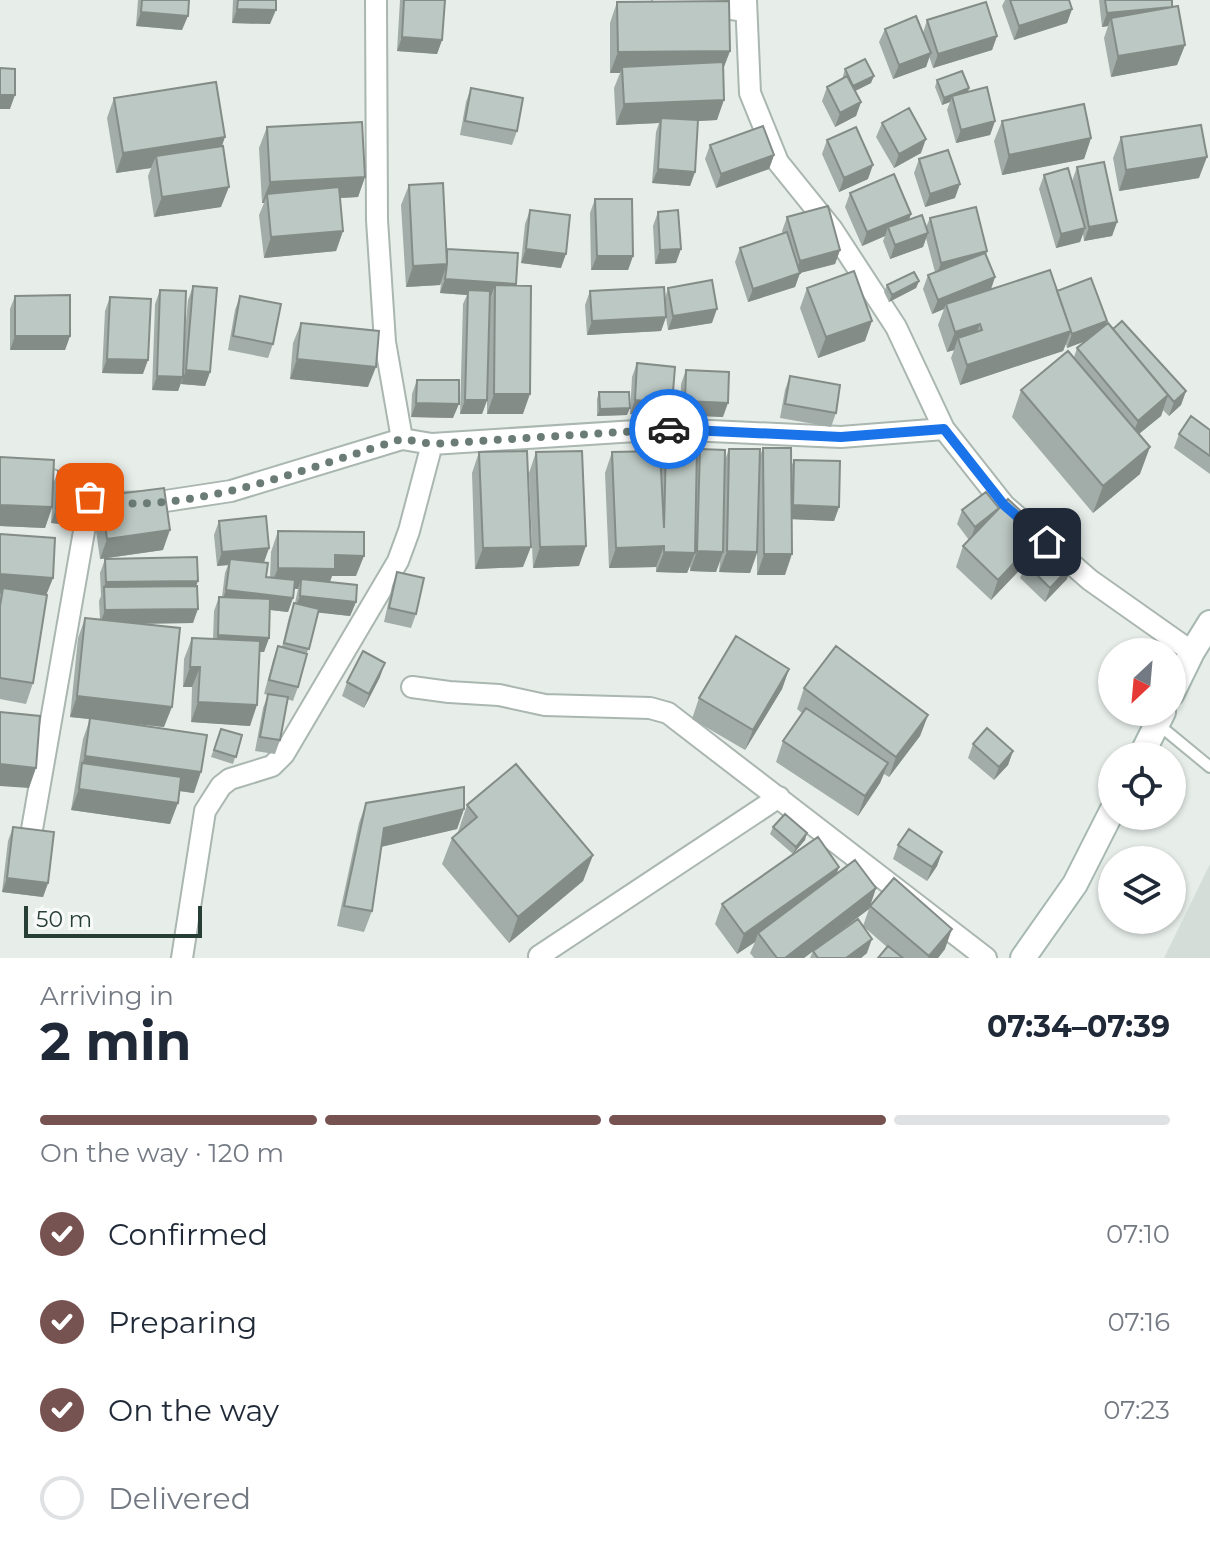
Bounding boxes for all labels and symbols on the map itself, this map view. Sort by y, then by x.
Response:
courier [629,389,709,469]
pin [56,463,124,531]
pin [1013,508,1081,576]
north arrow [1098,638,1186,726]
scale bar [24,902,202,938]

